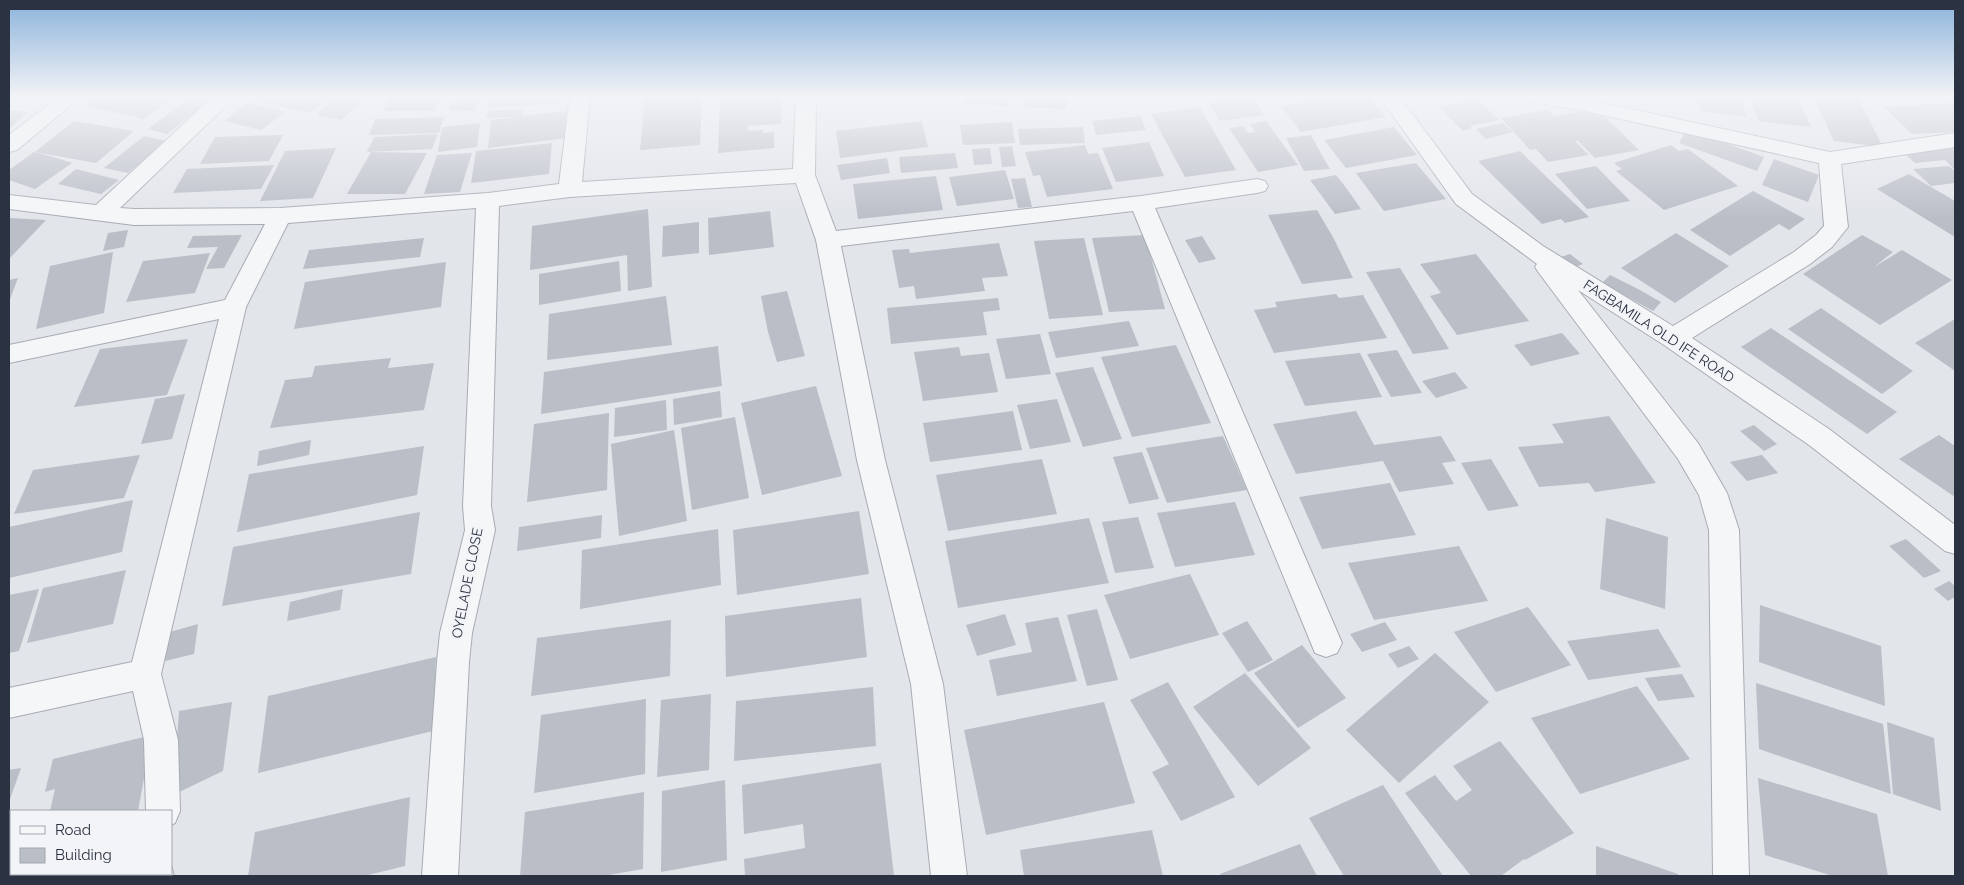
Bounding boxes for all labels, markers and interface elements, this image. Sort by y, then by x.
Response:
street label: FAGBAMILA OLD IFE ROAD [1581,276,1737,386]
street label: OYELADE CLOSE [448,526,486,640]
legend [10,810,172,875]
text: Road [55,821,91,839]
text: Building [55,846,112,864]

